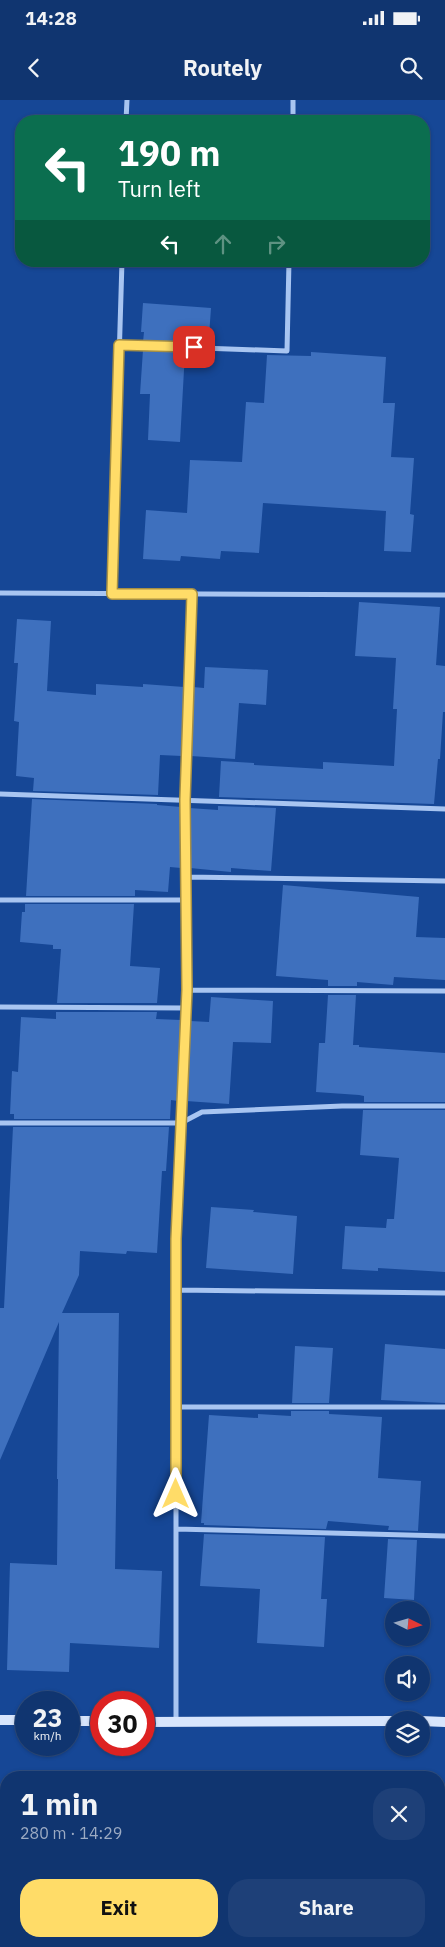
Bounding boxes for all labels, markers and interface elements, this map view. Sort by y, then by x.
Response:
text: 14:28 [25,6,77,30]
text: Routely [183,53,262,82]
icon: back [20,54,48,82]
icon: search [397,54,425,82]
text: 190 m [118,130,221,176]
icon: left [35,135,100,200]
text: Turn left [118,174,201,203]
icon: left [156,230,184,258]
icon: ahead [209,230,237,258]
icon: right [262,230,290,258]
pin [173,326,215,368]
icon: arrive [180,333,208,361]
position arrow [149,1467,201,1519]
north arrow [385,1601,430,1646]
map controls [385,1601,430,1756]
button: sound [385,1656,430,1701]
speed limit sign: 30 [90,1691,155,1756]
text: 23 [32,1701,63,1734]
button: layers [385,1711,430,1756]
text: km/h [33,1728,62,1743]
text: 1 min [20,1784,98,1823]
button: close [373,1788,425,1840]
text: 280 m · 14:29 [20,1823,122,1843]
button: Exit [20,1879,218,1937]
button: Share [228,1879,425,1937]

